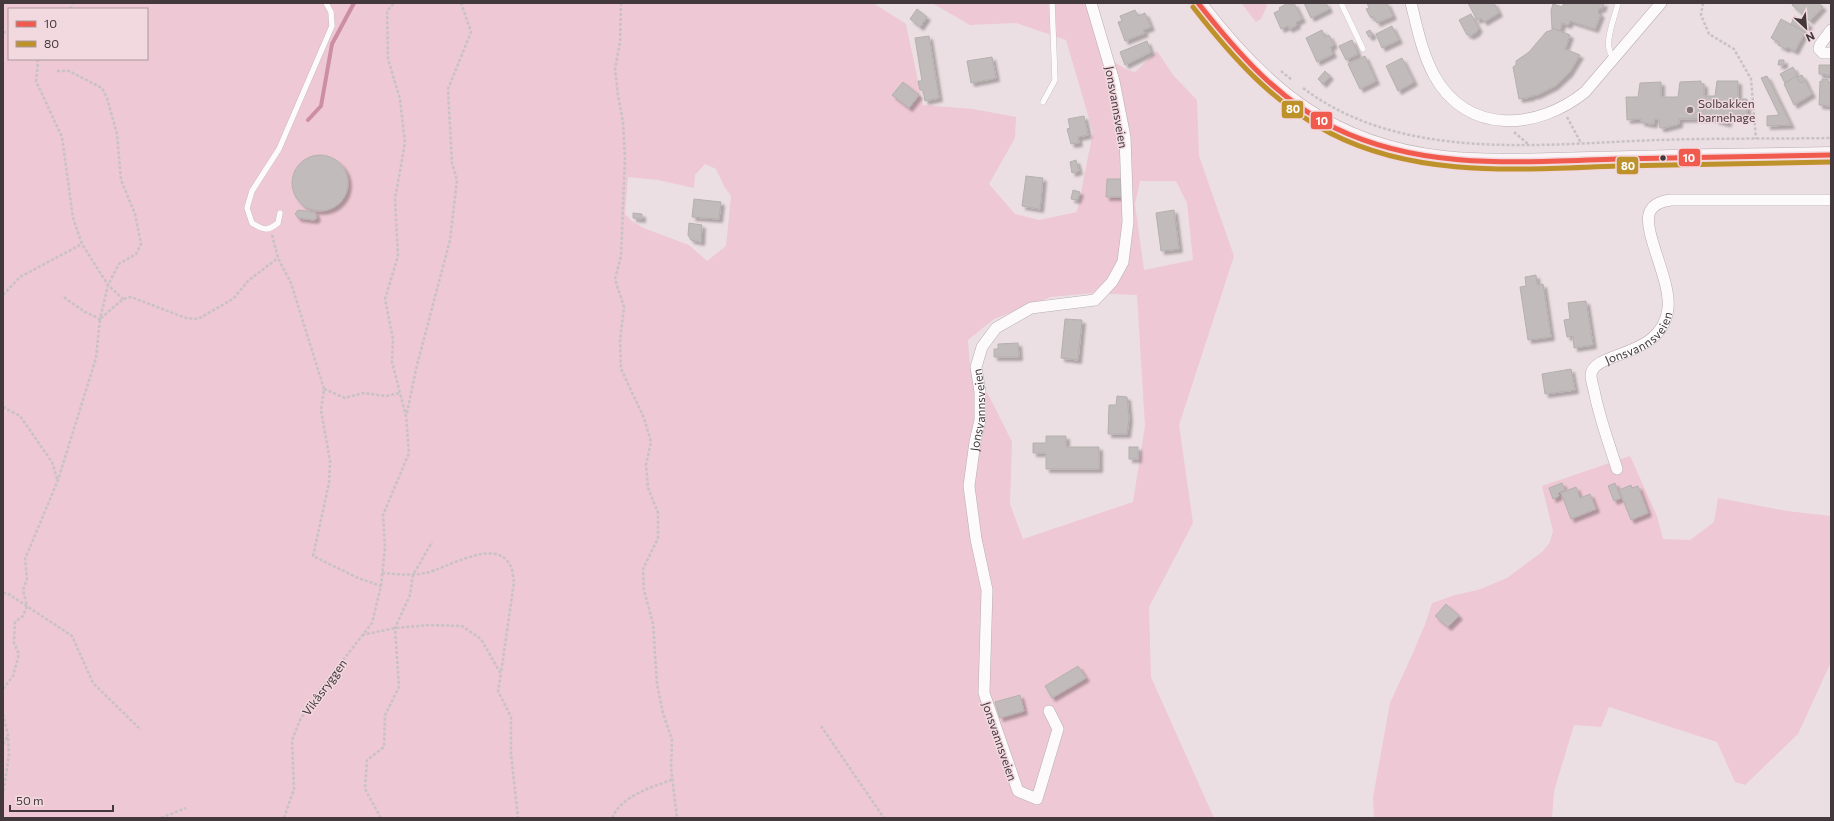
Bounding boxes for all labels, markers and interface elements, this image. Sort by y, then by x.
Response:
legend [8,8,148,60]
north arrow [1786,8,1826,48]
text: 10 [44,16,57,30]
text: N [1804,30,1817,45]
text: 80 [44,36,59,50]
street label: Jonsvannsveien [1102,65,1131,149]
place label: Solbakken barnehage [1698,96,1755,124]
line badge: 80 [1281,100,1304,119]
text: 80 [1286,102,1300,115]
marker: Solbakken barnehage [1685,105,1695,115]
line badge: 10 [1310,111,1333,130]
text: 10 [1316,114,1328,127]
line badge: 10 [1678,148,1701,167]
text: 10 [1683,151,1695,164]
unlabelled marker [1658,153,1668,163]
line badge: 80 [1616,156,1639,175]
text: 80 [1621,159,1635,172]
street label: Jonsvannsveien [1602,310,1674,367]
street label: Jonsvannsveien [967,368,987,452]
street label: Vikåsryggen [299,656,349,718]
street label: Jonsvannsveien [979,700,1020,783]
scale bar [10,787,113,813]
text: 50 m [16,793,44,807]

